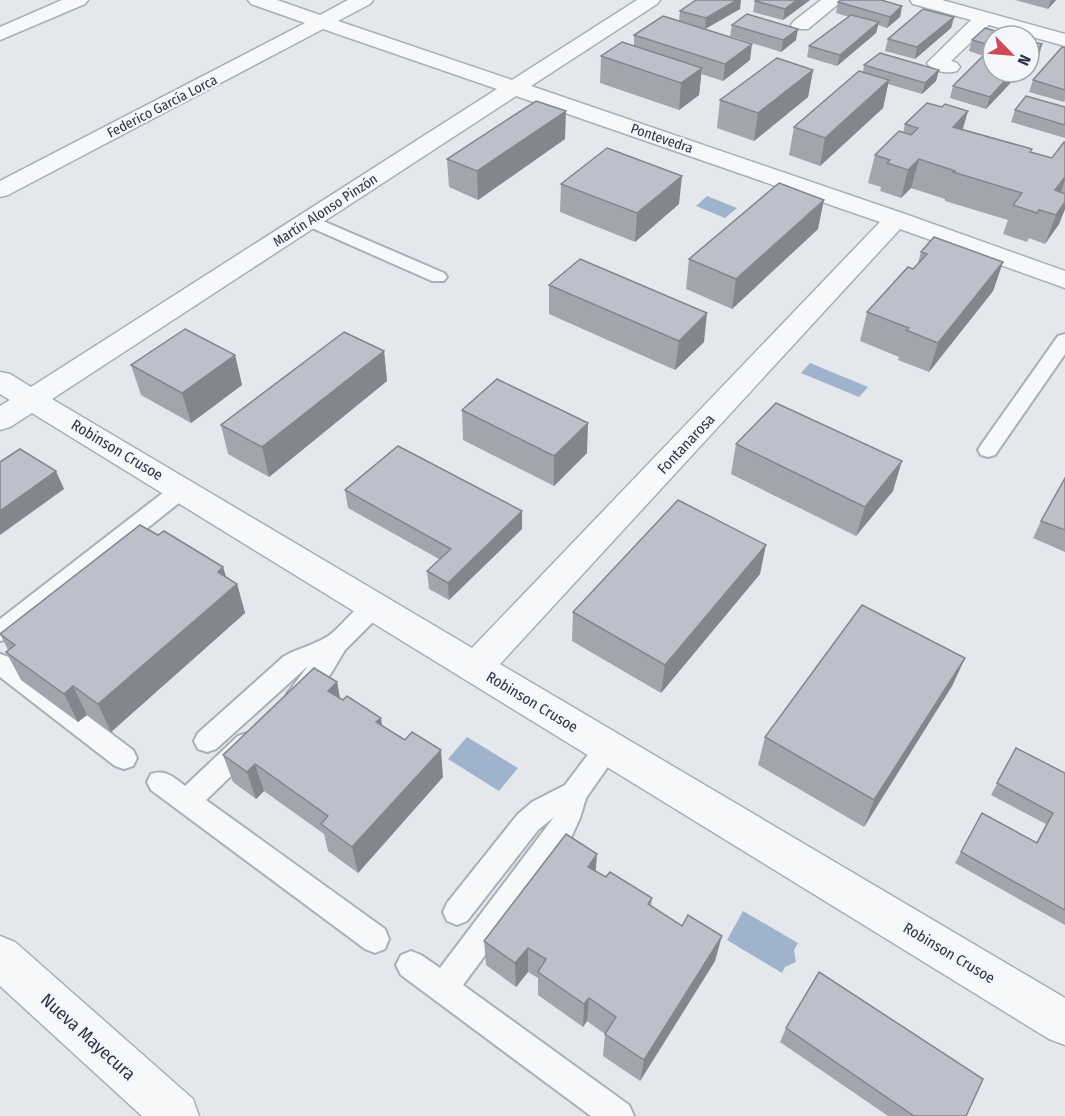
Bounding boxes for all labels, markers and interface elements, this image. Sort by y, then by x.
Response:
north arrow [981,24,1041,84]
text: N [1014,52,1035,68]
street label: Federico García Lorca [104,71,220,142]
street label: Pontevedra [628,120,695,157]
street label: Martín Alonso Pinzón [270,170,381,251]
street label: Fontanarosa [654,410,718,478]
street label: Robinson Crusoe [68,416,166,484]
street label: Robinson Crusoe [483,668,581,736]
street label: Robinson Crusoe [900,919,998,987]
street label: Nueva Mayecura [36,989,140,1085]

